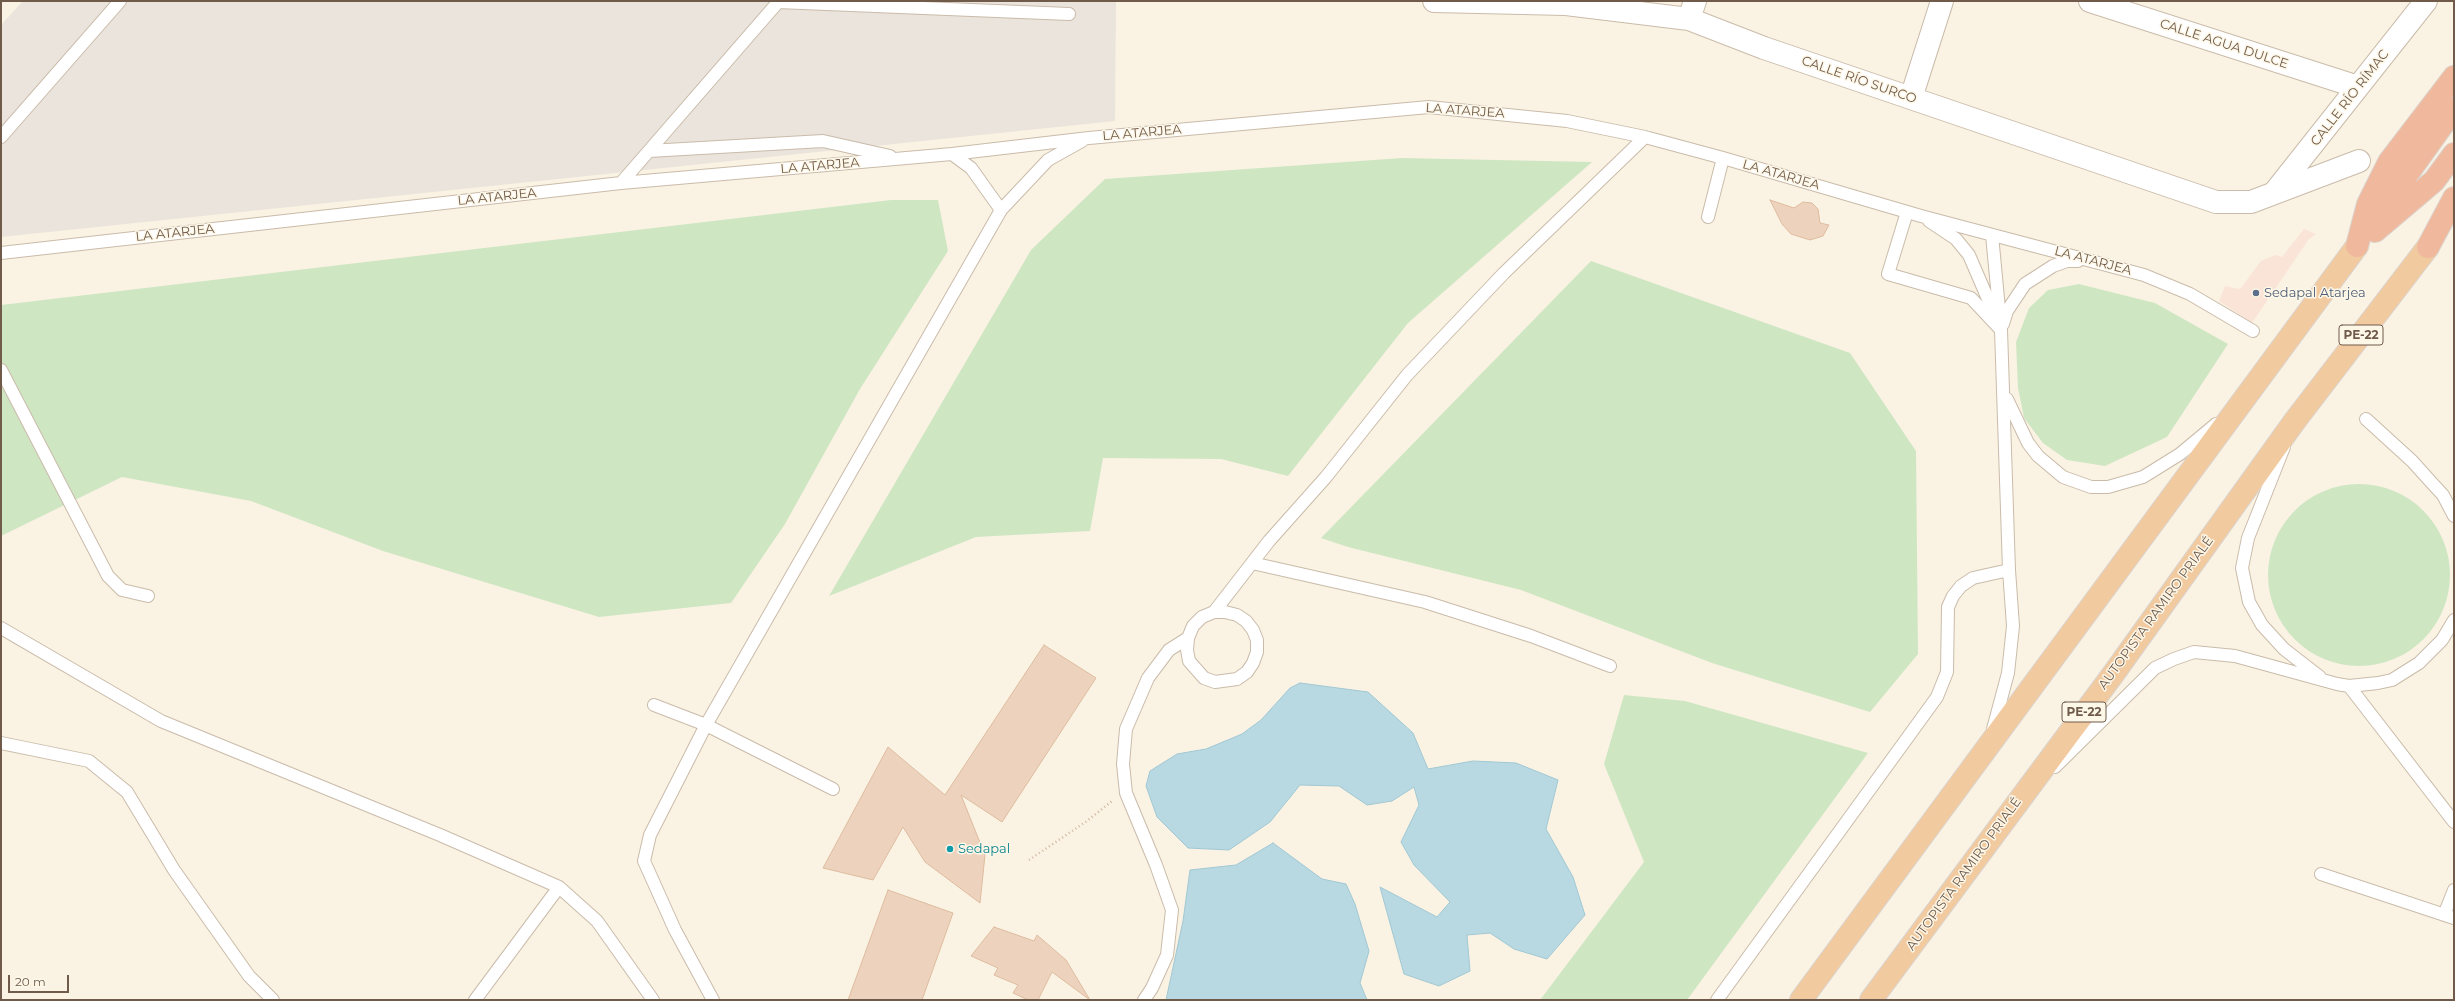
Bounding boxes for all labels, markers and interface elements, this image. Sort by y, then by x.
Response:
street label: CALLE AGUA DULCE [2158,16,2290,72]
street label: CALLE RÍO RÍMAC [2308,47,2392,149]
street label: CALLE RÍO SURCO [1799,53,1919,107]
street label: LA ATARJEA [1425,100,1505,122]
street label: LA ATARJEA [1102,122,1182,144]
street label: LA ATARJEA [780,155,860,177]
street label: LA ATARJEA [1741,157,1821,193]
street label: LA ATARJEA [457,185,537,209]
street label: LA ATARJEA [135,221,215,245]
street label: LA ATARJEA [2053,243,2133,279]
place label: Sedapal Atarjea [2264,285,2366,301]
marker: Sedapal Atarjea [2251,288,2261,298]
road number: PE-22 [2339,325,2383,345]
street label: AUTOPISTA RAMIRO PRIALÉ [2095,534,2217,692]
road number: PE-22 [2062,702,2106,722]
street label: AUTOPISTA RAMIRO PRIALÉ [1903,795,2025,953]
place label: Sedapal [958,841,1010,857]
marker: Sedapal [945,844,955,854]
scale bar [10,967,71,993]
text: 20 m [15,974,46,989]

